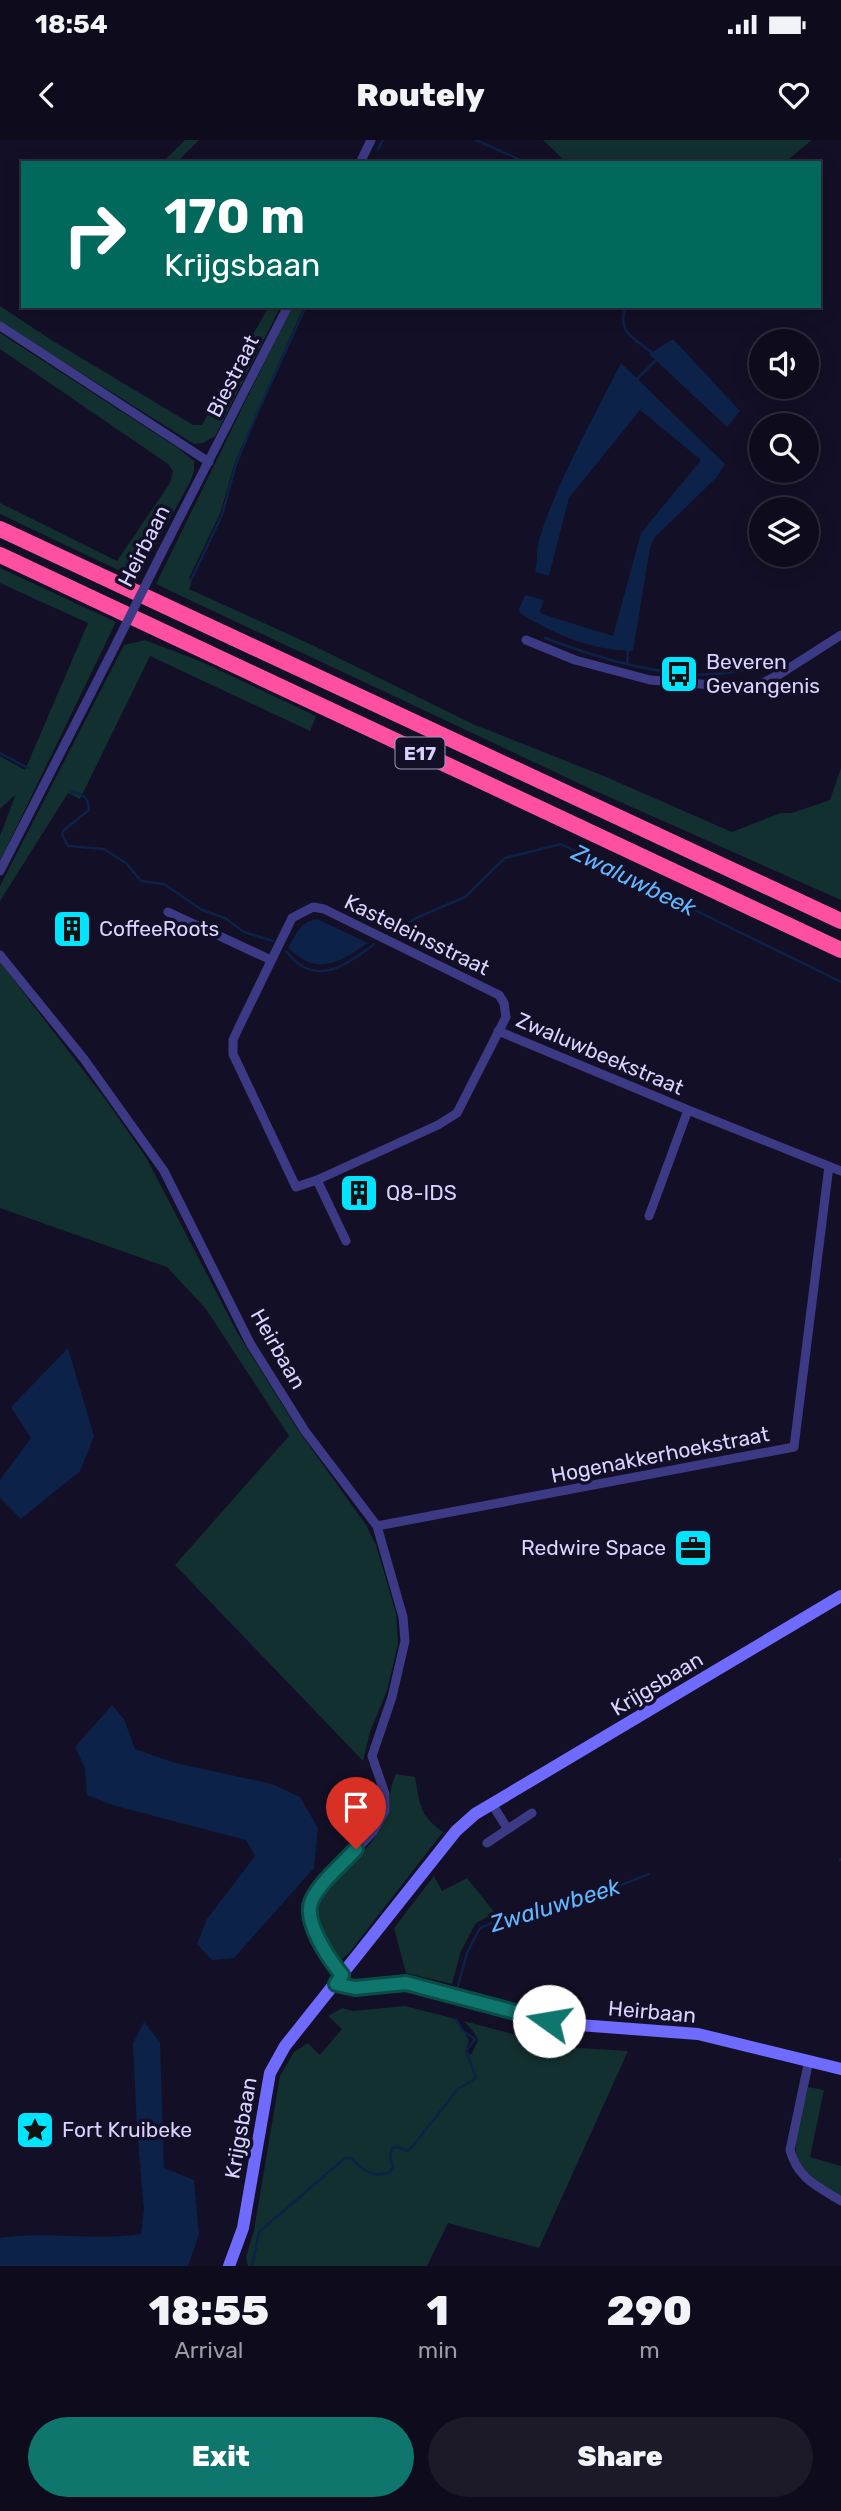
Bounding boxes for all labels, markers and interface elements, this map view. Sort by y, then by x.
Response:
text: 18:54 [35,9,108,40]
icon: back [28,76,66,114]
text: Routely [356,76,485,114]
icon: heart [775,76,813,114]
text: 170 m [164,187,305,245]
icon: right [49,189,140,280]
text: Krijgsbaan [164,246,320,284]
map controls [749,329,819,567]
button: sound [749,329,819,399]
street label: Biestraat [201,330,264,421]
button: search [749,413,819,483]
button: layers [749,497,819,567]
street label: Heirbaan [112,501,175,591]
place label: Beveren Gevangenis [706,649,820,698]
bus stop icon: Beveren Gevangenis [658,653,700,695]
road number: E17 [396,738,444,768]
water label: Zwaluwbeek [567,838,702,923]
street label: Kasteleinsstraat [341,889,494,980]
building icon: CoffeeRoots [51,908,93,950]
place label: CoffeeRoots [99,916,219,941]
street label: Zwaluwbeekstraat [513,1007,688,1100]
building icon: Q8-IDS [338,1172,380,1214]
place label: Q8-IDS [386,1180,457,1205]
street label: Heirbaan [246,1304,311,1393]
street label: Hogenakkerhoekstraat [549,1421,771,1488]
office icon: Redwire Space [672,1527,714,1569]
place label: Redwire Space [521,1535,666,1560]
street label: Krijgsbaan [606,1646,707,1721]
pin [326,1777,386,1849]
icon: arrive [337,1788,375,1826]
water label: Zwaluwbeek [486,1872,624,1938]
position arrow [512,1984,586,2058]
street label: Heirbaan [607,1995,697,2028]
street label: Krijgsbaan [219,2075,262,2181]
place icon: Fort Kruibeke [14,2109,56,2151]
place label: Fort Kruibeke [62,2117,192,2142]
text: 18:55 [149,2286,269,2336]
text: 1 [427,2286,449,2336]
text: 290 [607,2286,692,2336]
text: Arrival [174,2336,243,2364]
text: min [418,2336,458,2364]
text: m [639,2336,660,2364]
button: Exit [28,2417,414,2497]
button: Share [428,2417,813,2497]

